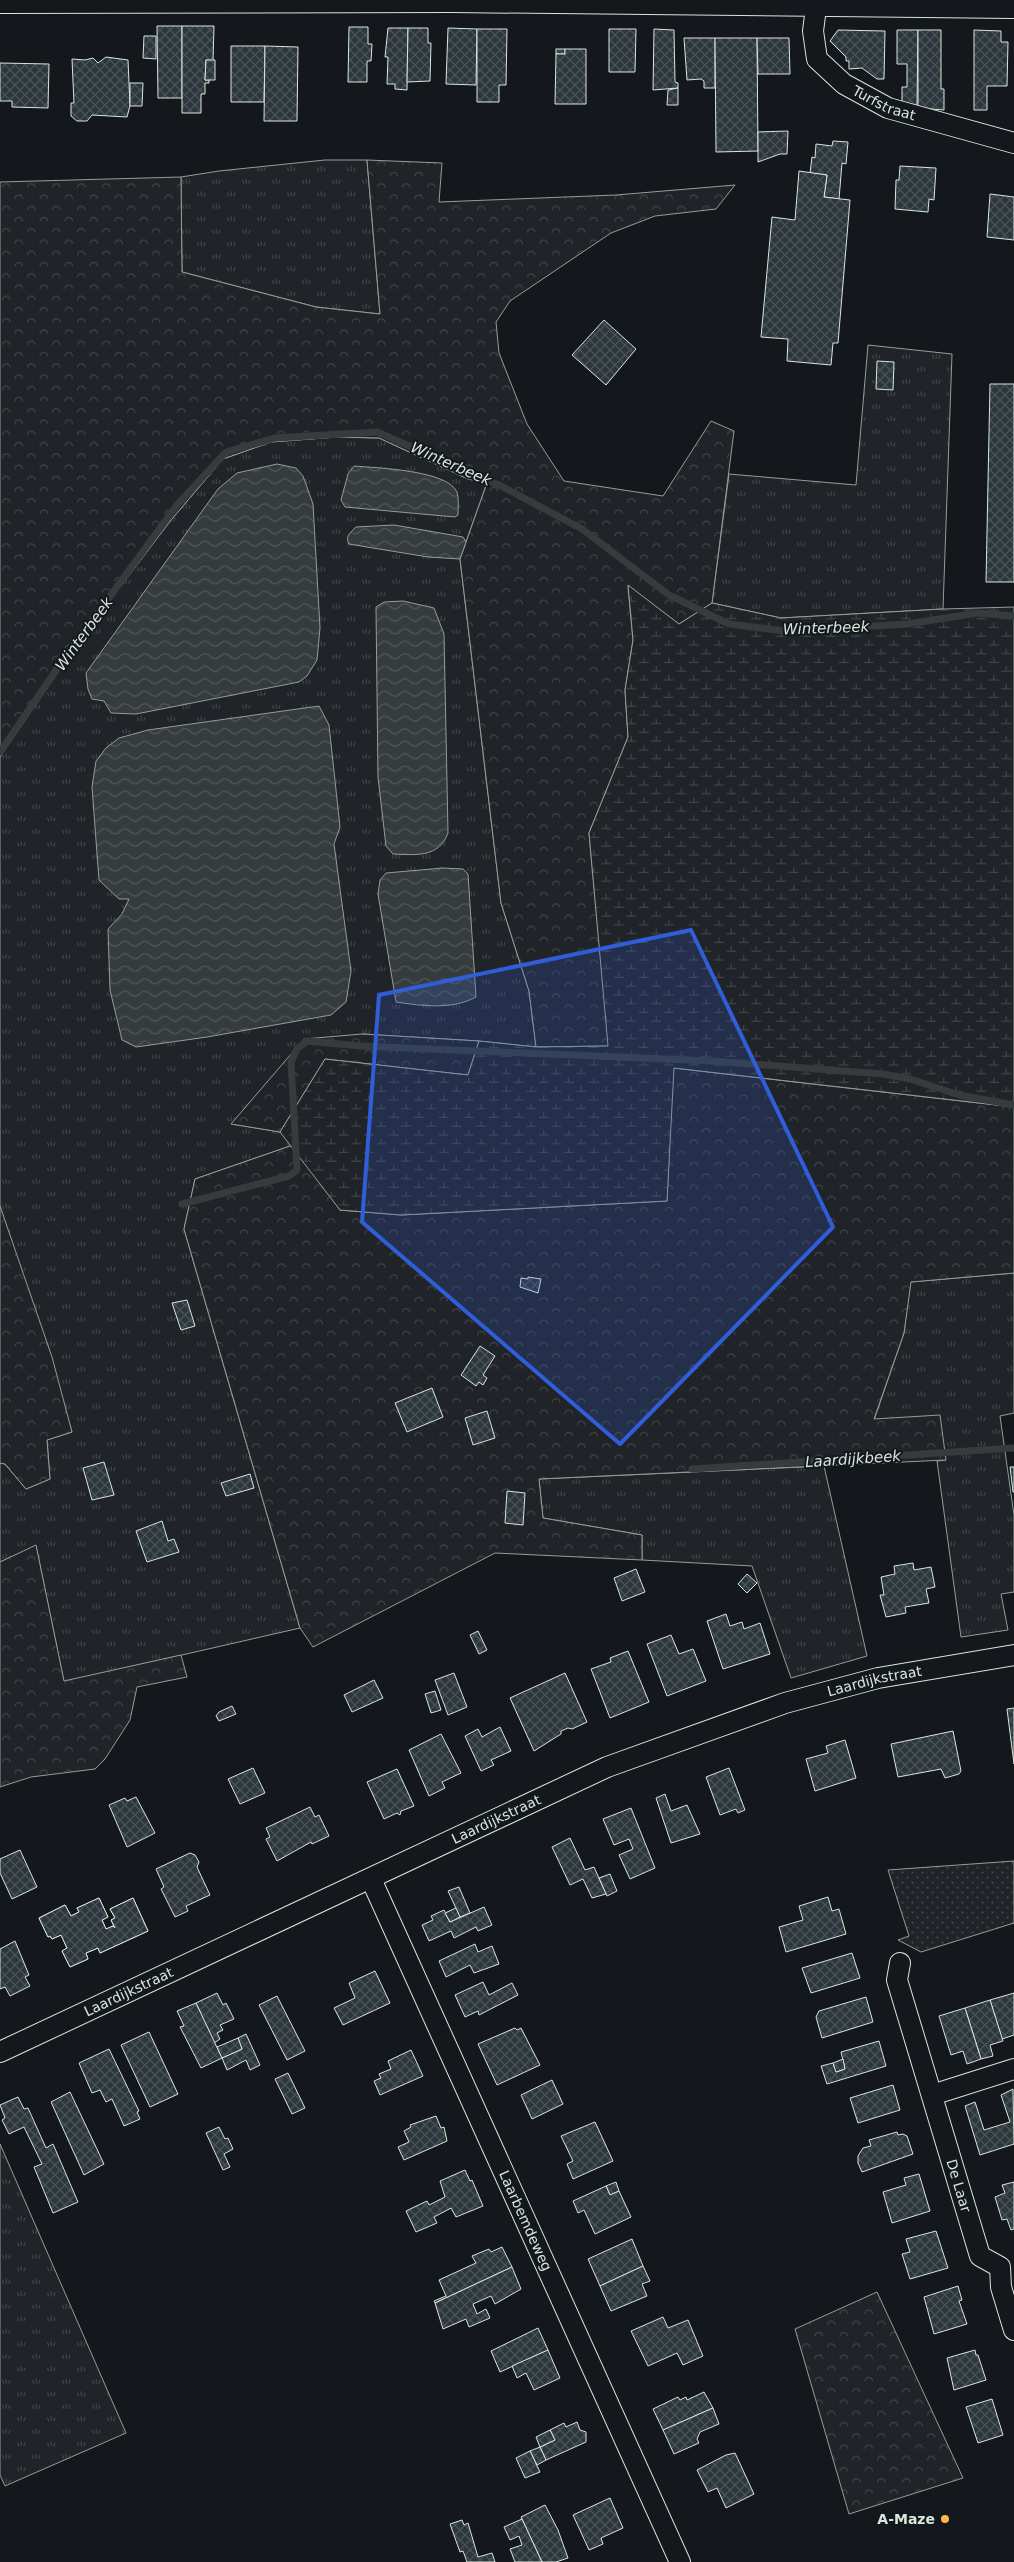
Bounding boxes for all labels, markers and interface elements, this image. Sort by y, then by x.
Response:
street label: Turfstraat [849,82,918,123]
water label: Winterbeek [408,438,495,490]
water label: Winterbeek [51,593,117,674]
water label: Winterbeek [782,617,871,639]
water label: Laardijkbeek [804,1447,903,1471]
street label: Laardijkstraat [825,1663,923,1699]
street label: Laardijkstraat [449,1791,544,1847]
street label: Laardijkstraat [81,1964,176,2019]
street label: De Laar [943,2157,974,2214]
street label: Laarbemdeweg [496,2168,555,2273]
place label: A-Maze [877,2511,935,2527]
marker: A-Maze [939,2513,951,2525]

